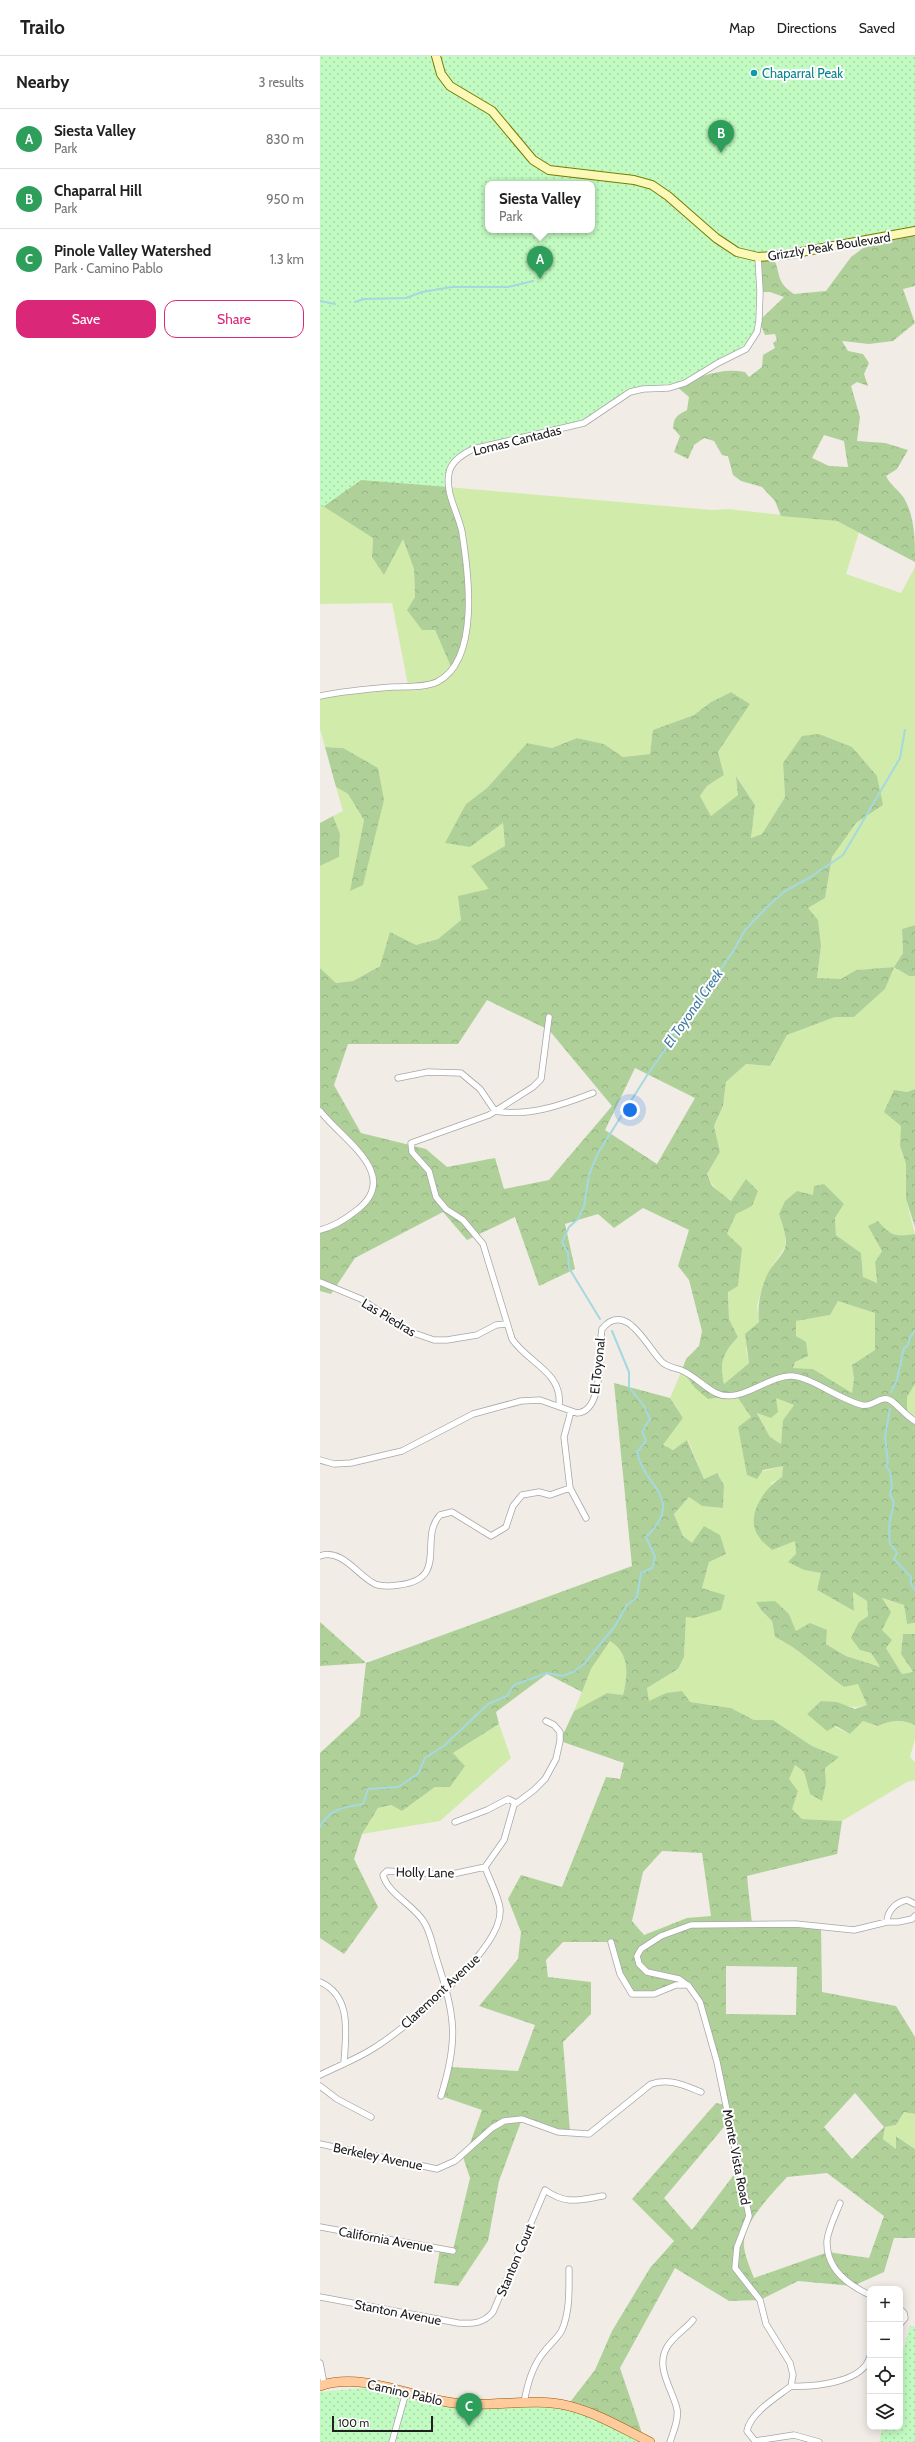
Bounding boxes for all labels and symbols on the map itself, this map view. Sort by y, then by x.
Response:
place label: Chaparral Peak [762,65,843,81]
marker: Chaparral Peak [749,68,759,78]
pin: B [708,120,734,153]
street label: Grizzly Peak Boulevard [766,228,892,264]
pin: A [527,246,553,279]
street label: Lomas Cantadas [471,421,563,459]
water label: El Toyonal Creek [659,964,727,1051]
your location [620,1100,640,1120]
street label: Las Piedras [359,1295,420,1340]
street label: El Toyonal [586,1337,608,1395]
street label: Holly Lane [396,1863,455,1881]
street label: Claremont Avenue [397,1950,483,2032]
street label: Monte Vista Road [720,2108,754,2206]
street label: Berkeley Avenue [332,2139,425,2173]
street label: Stanton Court [493,2221,538,2299]
street label: California Avenue [337,2223,435,2255]
street label: Stanton Avenue [353,2296,443,2328]
street label: Camino Pablo [366,2376,444,2408]
pin: C [456,2393,482,2426]
scale bar [332,2414,433,2433]

